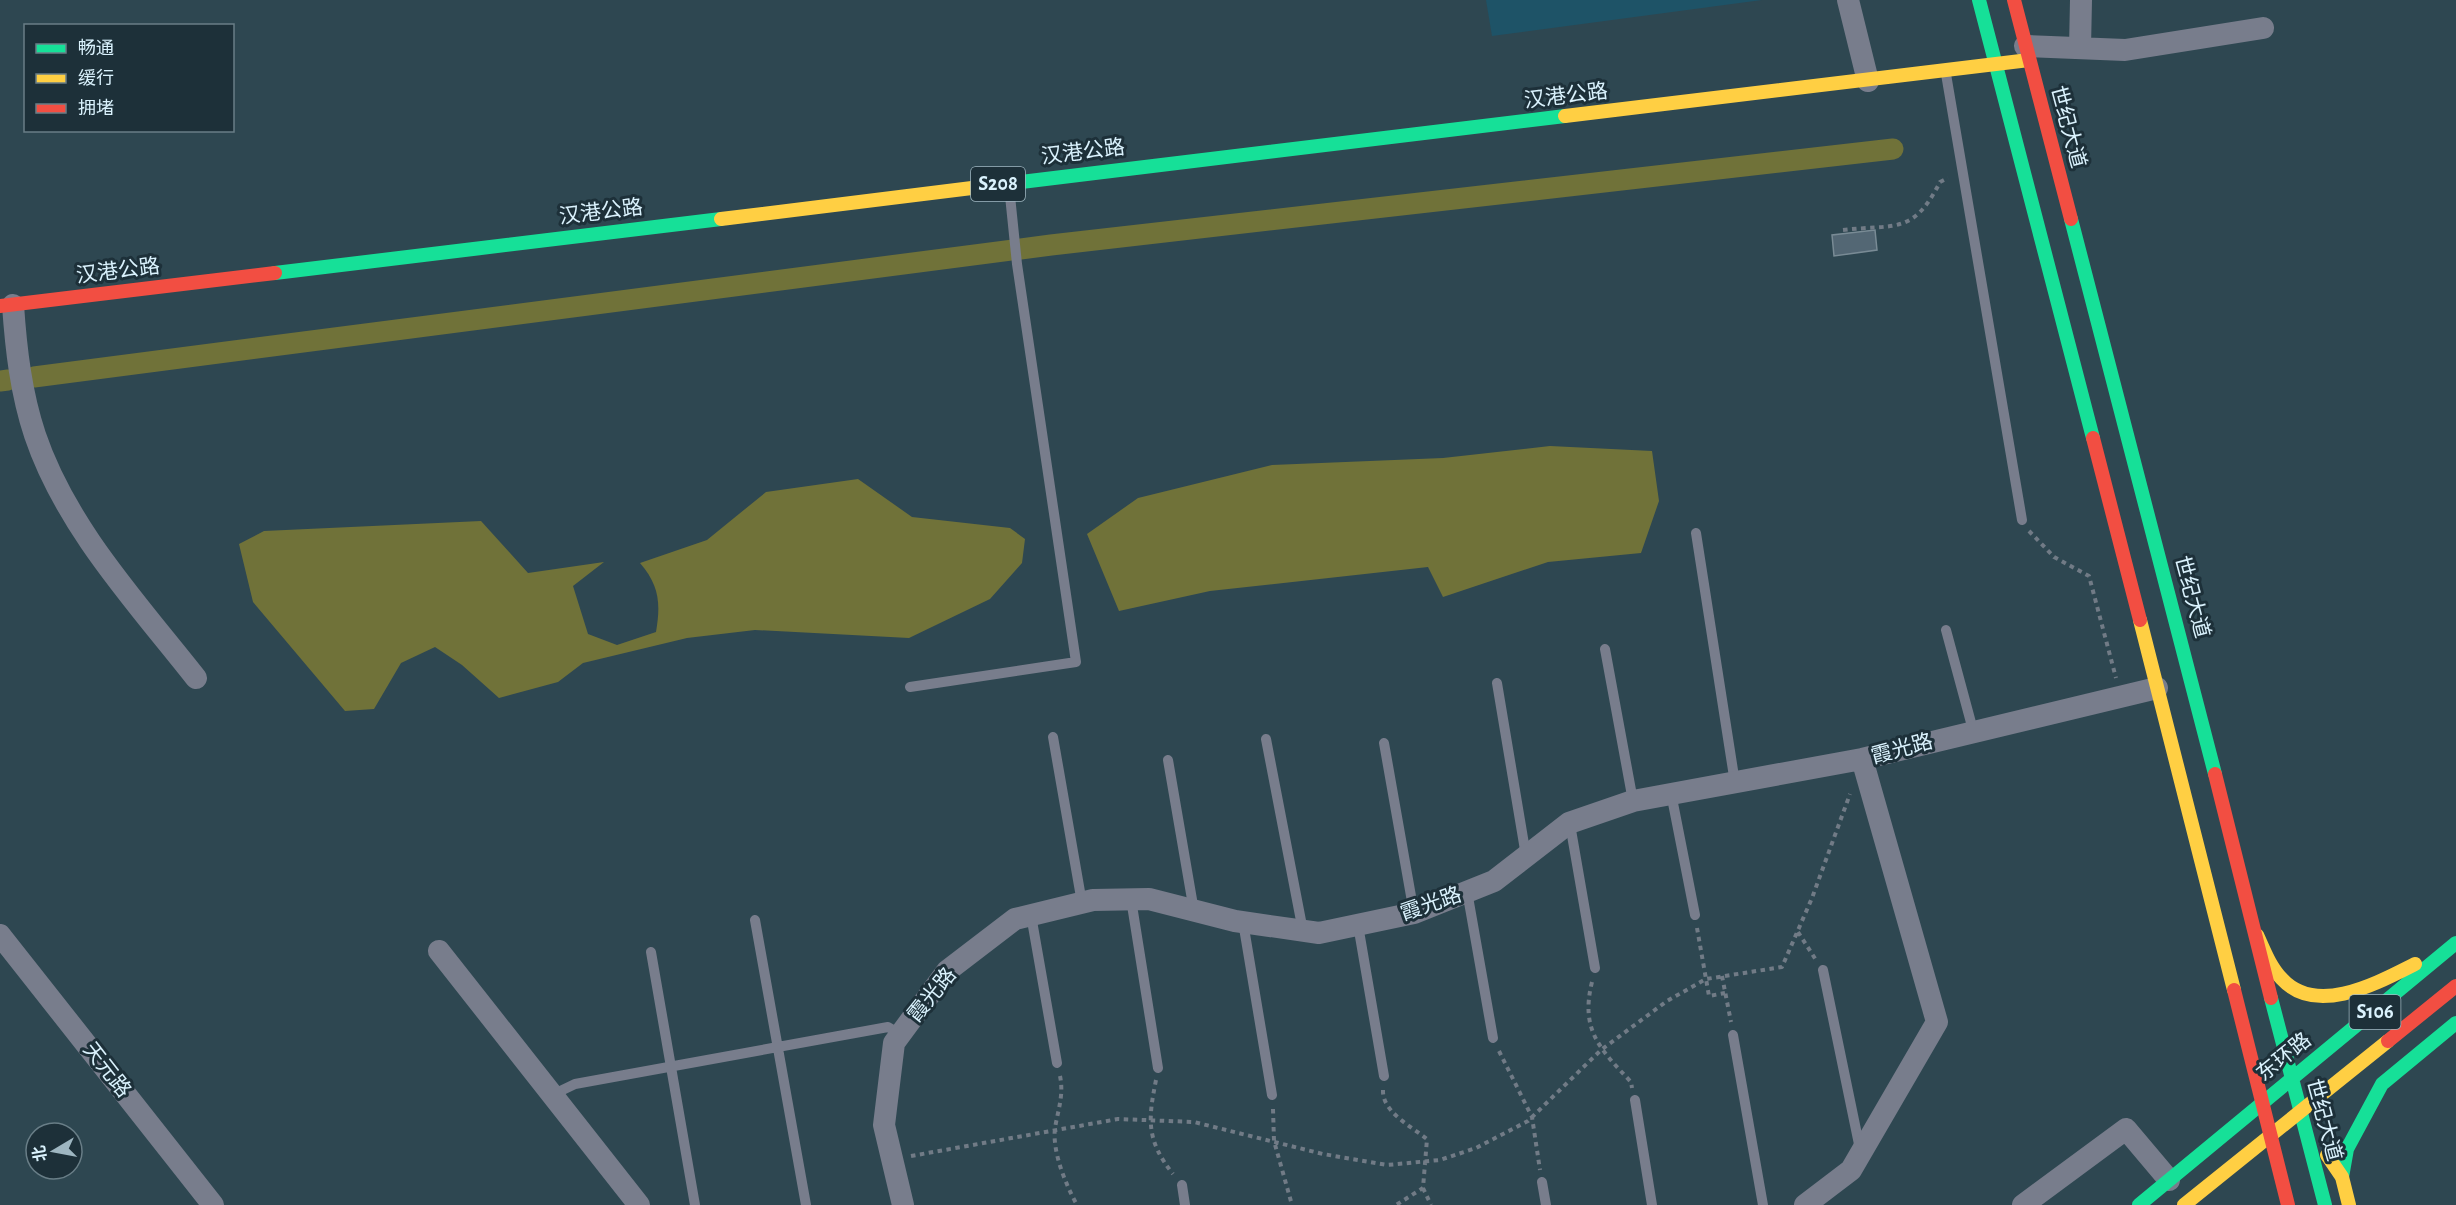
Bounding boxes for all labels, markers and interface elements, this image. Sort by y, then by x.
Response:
legend [24,24,234,132]
text: 畅通 [78,38,114,58]
text: 缓行 [78,68,114,88]
street label: 汉港公路 [1523,79,1609,112]
street label: 世纪大道 [2047,83,2090,170]
text: 拥堵 [78,98,114,118]
street label: 汉港公路 [1040,135,1126,168]
road number: S208 [971,167,1025,201]
street label: 汉港公路 [558,195,644,228]
street label: 汉港公路 [75,254,161,287]
street label: 世纪大道 [2171,553,2214,640]
street label: 霞光路 [1869,730,1935,767]
street label: 霞光路 [1397,883,1464,924]
street label: 霞光路 [903,963,960,1026]
road number: S106 [2350,995,2400,1029]
street label: 东环路 [2252,1028,2315,1085]
street label: 天元路 [79,1038,135,1101]
street label: 世纪大道 [2303,1076,2346,1163]
north arrow [24,1121,84,1181]
text: 北 [30,1144,49,1163]

